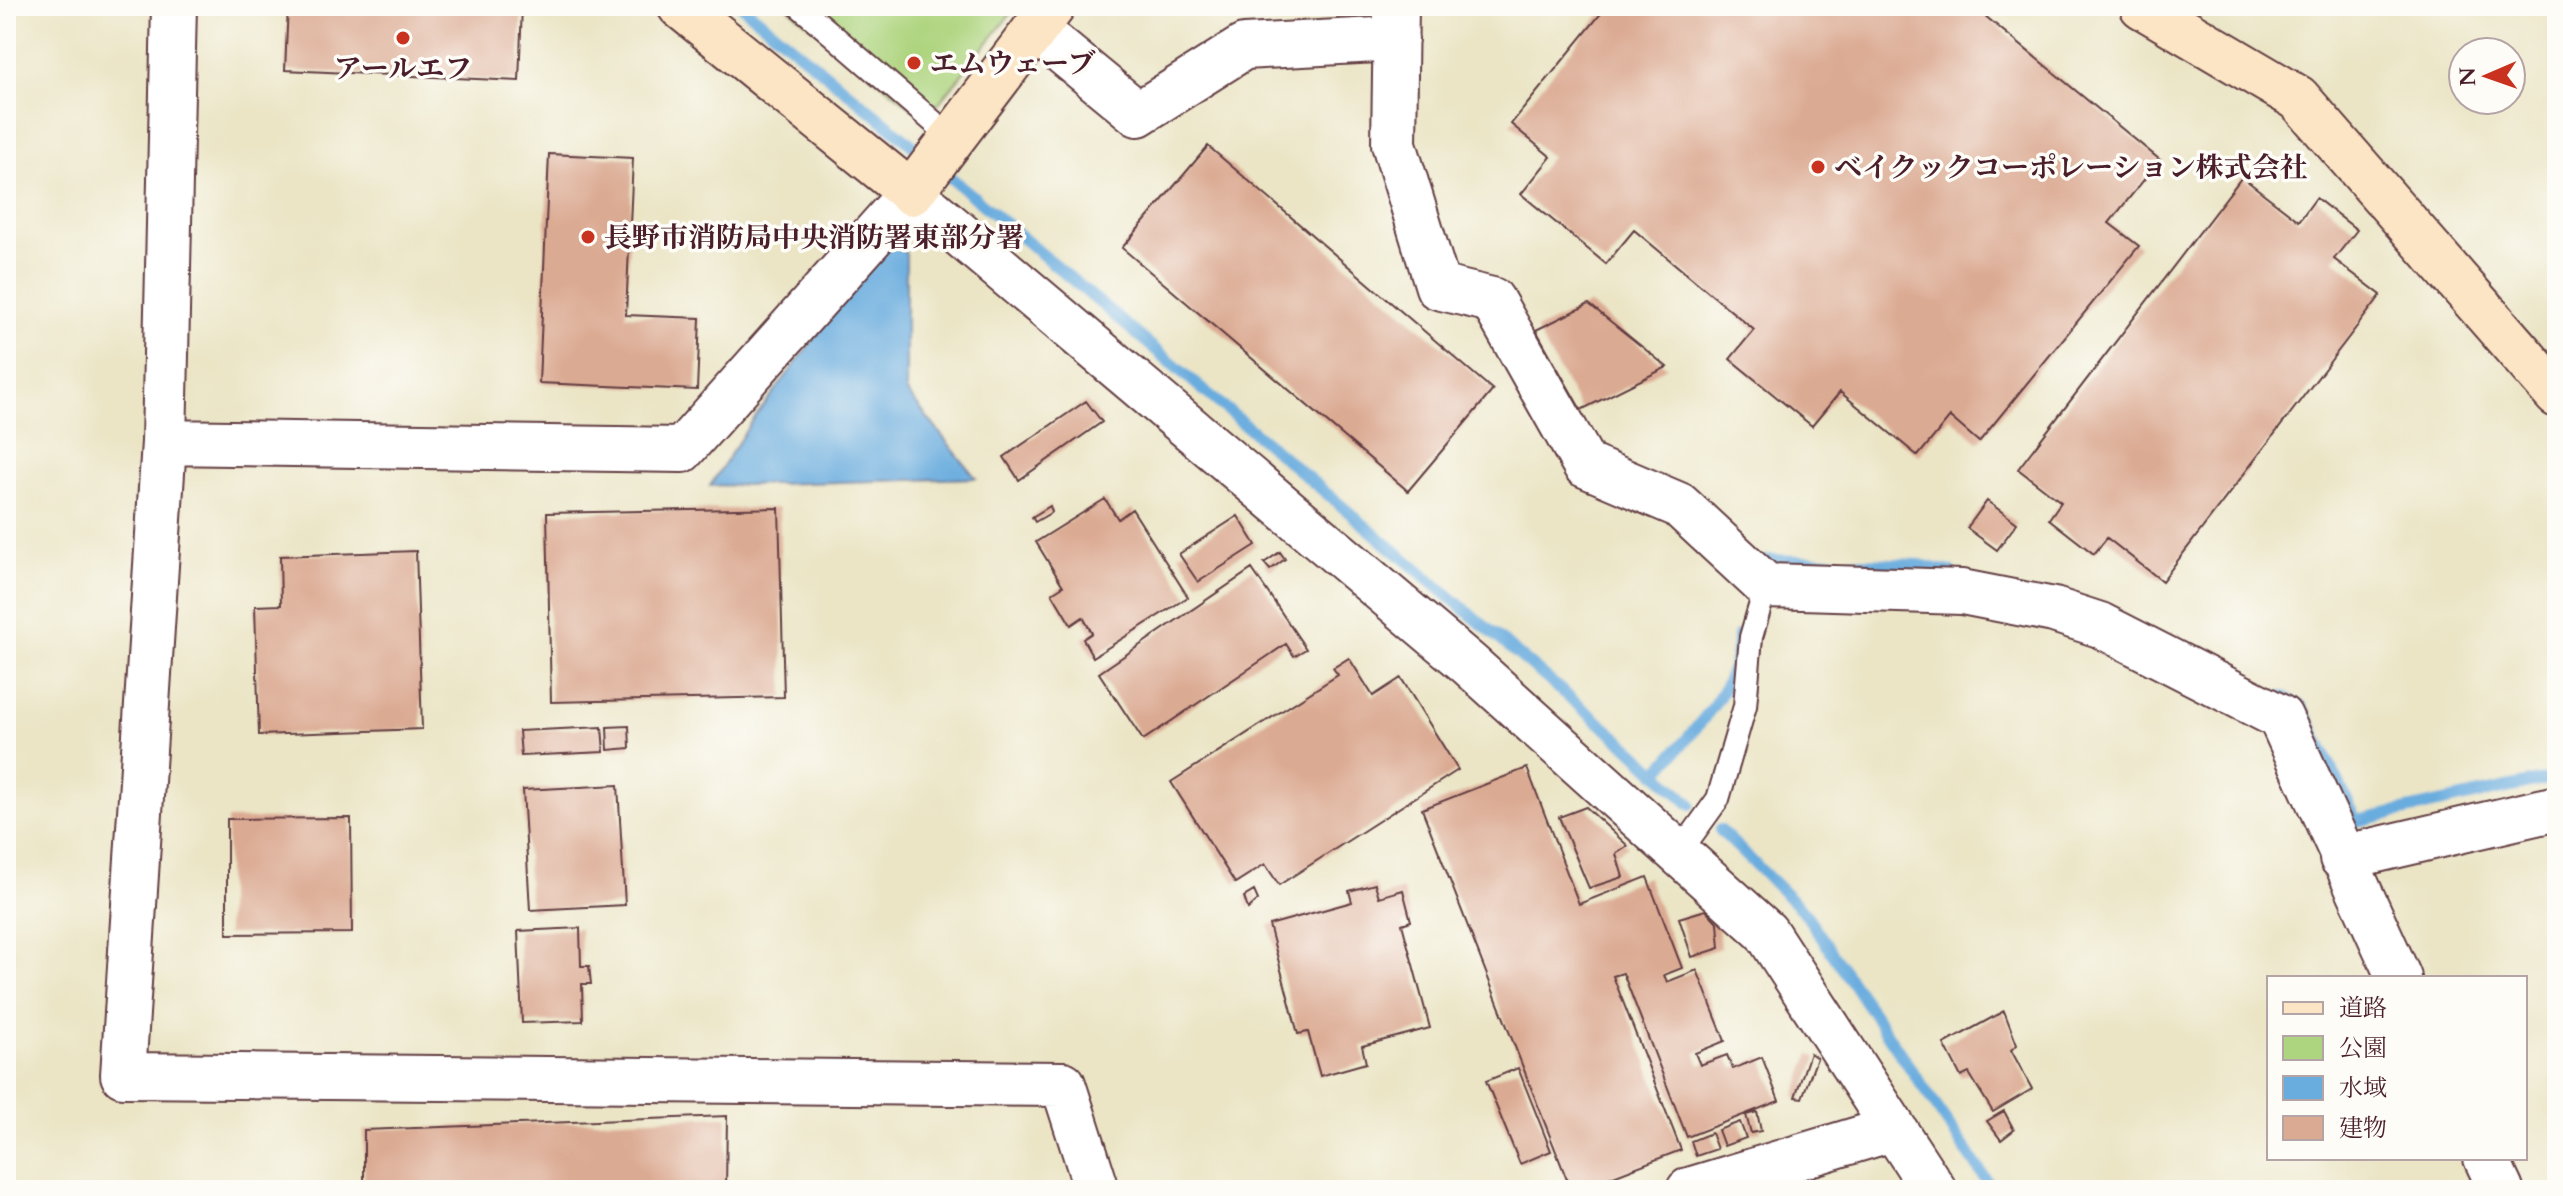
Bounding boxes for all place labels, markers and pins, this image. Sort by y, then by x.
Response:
marker: アールエフ [394,29,412,47]
place label: エムウェーブ [930,45,1095,83]
place label: アールエフ [334,50,472,88]
marker: エムウェーブ [905,54,923,72]
place label: ベイクックコーポレーション株式会社 [1834,149,2308,187]
marker: ベイクックコーポレーション株式会社 [1809,158,1827,176]
place label: 長野市消防局中央消防署東部分署 [604,219,1024,257]
marker: 長野市消防局中央消防署東部分署 [579,228,597,246]

